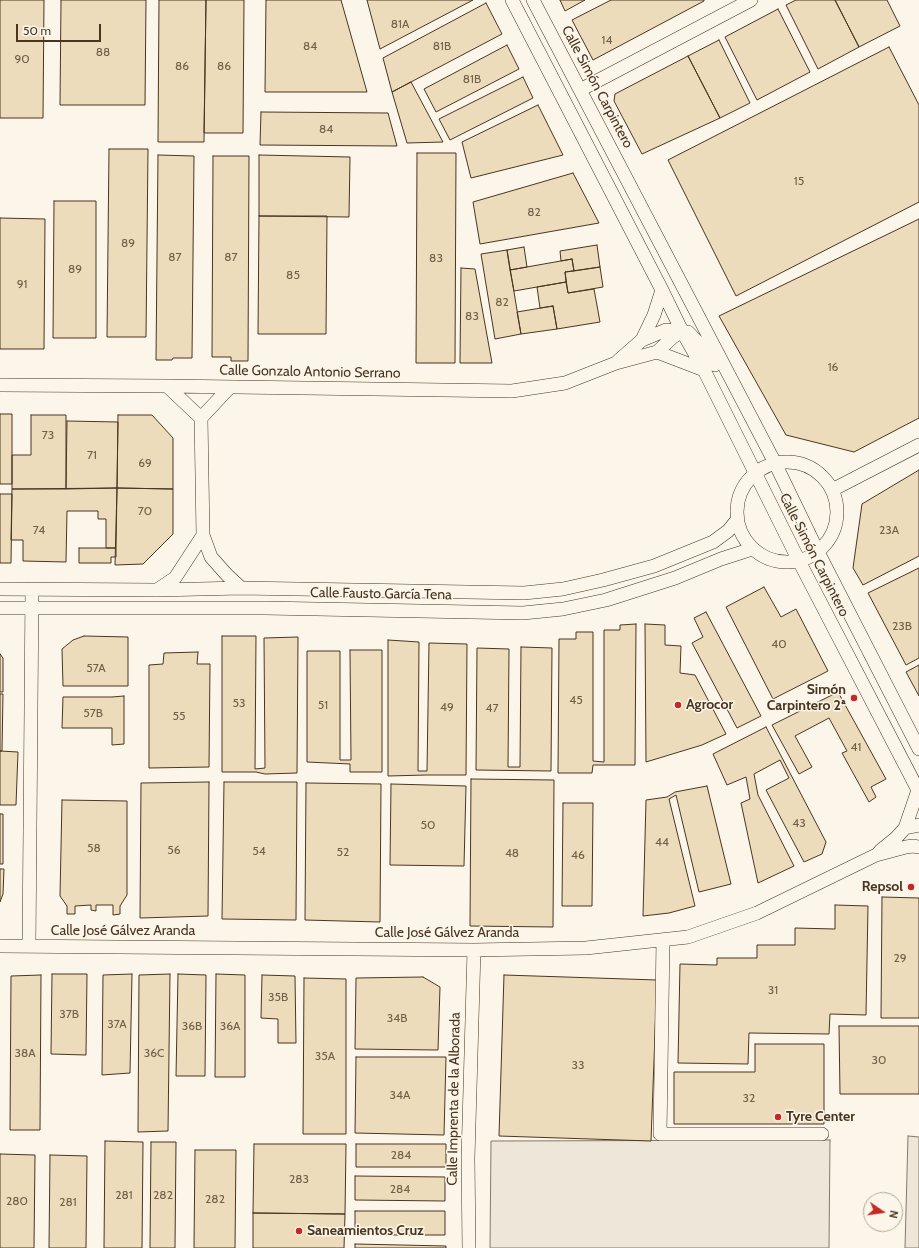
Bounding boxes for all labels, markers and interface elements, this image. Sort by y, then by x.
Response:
scale bar [18,16,103,42]
house number: 81A [391,17,409,31]
text: 50 m [23,23,51,38]
street label: Calle Simón Carpintero [558,23,636,151]
house number: 14 [602,33,612,47]
house number: 84 [303,39,317,53]
house number: 81B [433,39,451,53]
house number: 88 [96,45,110,59]
house number: 90 [14,52,30,66]
house number: 86 [175,59,189,73]
house number: 86 [217,59,231,73]
house number: 81B [463,72,481,86]
house number: 84 [319,122,333,136]
house number: 15 [794,174,804,188]
house number: 82 [527,205,541,219]
house number: 89 [121,236,135,250]
house number: 87 [168,250,182,264]
house number: 87 [224,250,238,264]
house number: 83 [429,251,443,265]
house number: 89 [68,262,82,276]
house number: 85 [286,268,300,282]
house number: 91 [17,277,27,291]
house number: 82 [495,295,509,309]
house number: 83 [465,309,479,323]
house number: 16 [828,360,838,374]
street label: Calle Gonzalo Antonio Serrano [219,362,401,382]
house number: 73 [42,428,54,442]
house number: 71 [87,448,97,462]
house number: 69 [138,456,152,470]
street label: Calle Simón Carpintero [776,490,852,620]
house number: 70 [138,504,152,518]
house number: 74 [33,523,45,537]
house number: 23A [879,523,899,537]
street label: Calle Fausto García Tena [310,584,452,604]
house number: 23B [892,619,912,633]
house number: 40 [771,637,787,651]
house number: 57A [86,661,106,675]
place label: Simón Carpintero 2ª [767,682,846,714]
house number: 45 [569,693,583,707]
marker: Simón Carpintero 2ª [849,693,859,703]
house number: 53 [233,696,245,710]
place label: Agrocor [686,697,733,713]
house number: 51 [318,698,328,712]
house number: 49 [440,700,454,714]
marker: Agrocor [673,700,683,710]
house number: 47 [486,701,498,715]
house number: 57B [83,706,103,720]
house number: 55 [173,709,185,723]
house number: 41 [851,740,861,754]
house number: 43 [792,816,806,830]
house number: 50 [421,818,435,832]
house number: 44 [655,835,669,849]
house number: 58 [87,841,101,855]
house number: 56 [167,843,181,857]
house number: 54 [252,844,266,858]
house number: 52 [337,845,349,859]
house number: 48 [505,846,519,860]
house number: 46 [571,848,585,862]
place label: Repsol [862,879,903,895]
marker: Repsol [906,882,916,892]
street label: Calle José Gálvez Aranda [51,923,195,939]
street label: Calle José Gálvez Aranda [375,925,519,941]
house number: 29 [893,951,907,965]
house number: 31 [768,983,778,997]
house number: 35B [268,990,288,1004]
house number: 37B [59,1007,79,1021]
house number: 34B [387,1011,407,1025]
street label: Calle Imprenta de la Alborada [444,1012,464,1186]
house number: 37A [107,1017,127,1031]
house number: 36B [182,1019,202,1033]
house number: 36A [220,1019,240,1033]
house number: 38A [14,1046,36,1060]
house number: 36C [144,1046,164,1060]
house number: 35A [315,1049,335,1063]
house number: 30 [872,1053,886,1067]
house number: 33 [572,1058,584,1072]
house number: 34A [390,1088,410,1102]
house number: 32 [743,1091,755,1105]
place label: Tyre Center [786,1109,855,1125]
marker: Tyre Center [773,1112,783,1122]
house number: 284 [391,1148,411,1162]
house number: 283 [289,1172,309,1186]
house number: 284 [390,1182,410,1196]
house number: 281 [115,1188,133,1202]
house number: 282 [153,1188,173,1202]
house number: 282 [205,1192,225,1206]
north arrow [863,1192,903,1232]
house number: 280 [6,1194,28,1208]
house number: 281 [59,1195,77,1209]
text: N [886,1209,901,1220]
place label: Saneamientos Cruz [307,1223,424,1239]
marker: Saneamientos Cruz [294,1226,304,1236]

